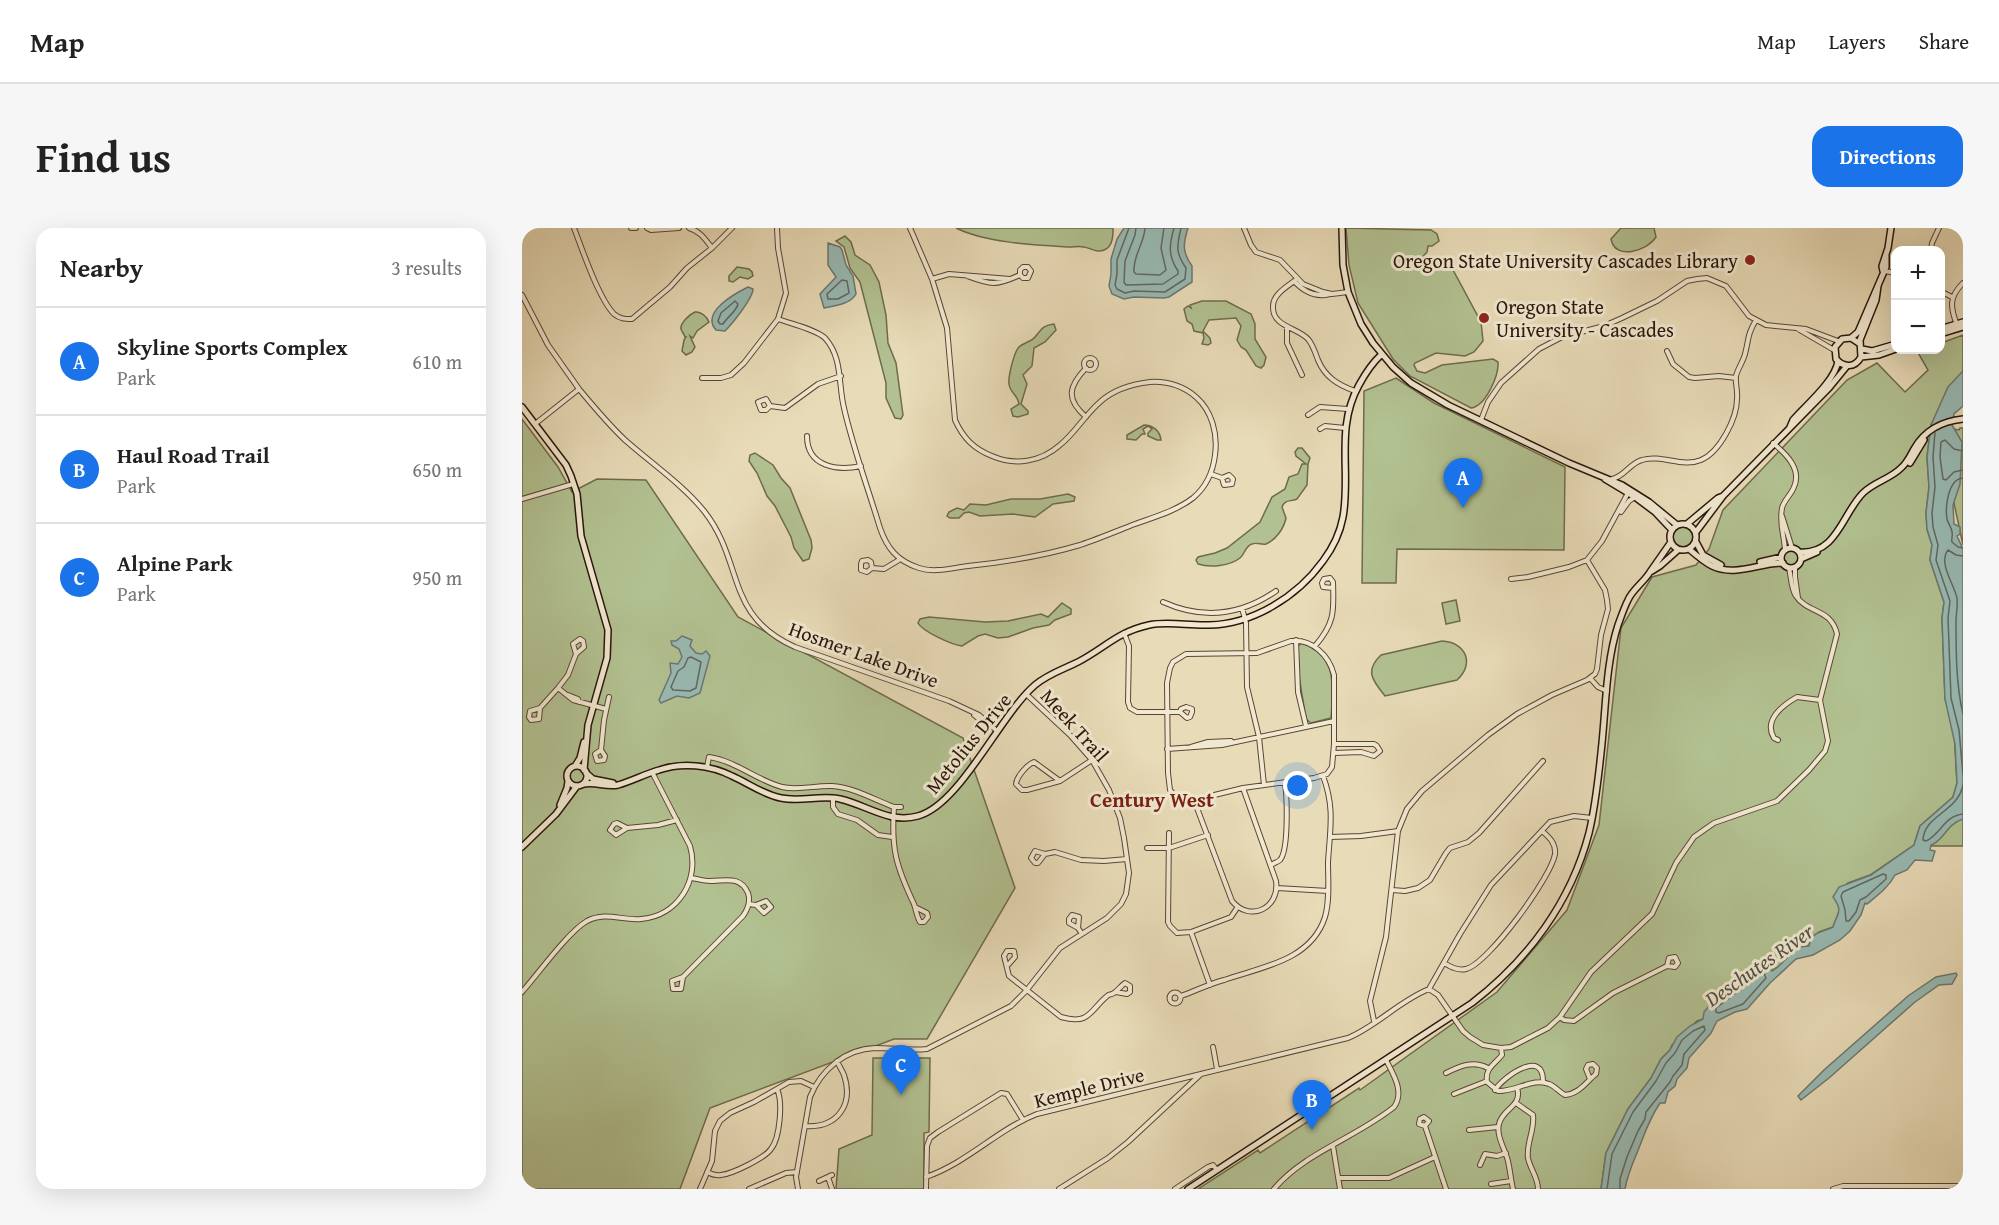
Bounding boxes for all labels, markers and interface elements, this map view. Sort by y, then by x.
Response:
text: Map [30,21,84,62]
text: Map [1757,26,1796,57]
text: Layers [1829,26,1886,57]
text: Share [1919,26,1969,57]
text: Find us [36,126,171,187]
button: Directions [1812,126,1963,187]
place label: Oregon State University Cascades Library [1393,246,1738,275]
map controls [1891,246,1945,354]
button: + [1891,246,1945,300]
text: Nearby [60,248,143,287]
text: 3 results [391,253,462,282]
marker: Oregon State University Cascades Library [1743,253,1757,267]
place label: Oregon State University - Cascades [1496,292,1674,344]
button: − [1891,300,1945,354]
marker: Oregon State University - Cascades [1477,311,1491,325]
text: Skyline Sports Complex [117,331,348,363]
text: A [73,347,86,376]
text: 610 m [412,347,462,376]
text: Park [117,363,156,392]
text: Haul Road Trail [117,439,270,471]
text: B [73,455,86,484]
text: 650 m [412,455,462,484]
pin: A [1444,458,1482,508]
text: Park [117,471,156,500]
text: Alpine Park [117,547,233,579]
text: C [74,563,85,592]
text: 950 m [412,563,462,592]
text: Park [117,579,156,608]
street label: Hosmer Lake Drive [785,613,943,695]
street label: Meek Trail [1034,682,1116,768]
street label: Metolius Drive [918,686,1018,800]
your location [1283,771,1312,800]
district label: Century West [1090,784,1214,815]
water label: Deschutes River [1697,915,1821,1015]
pin: C [882,1046,920,1095]
street label: Kemple Drive [1031,1059,1147,1115]
pin: B [1292,1080,1332,1130]

